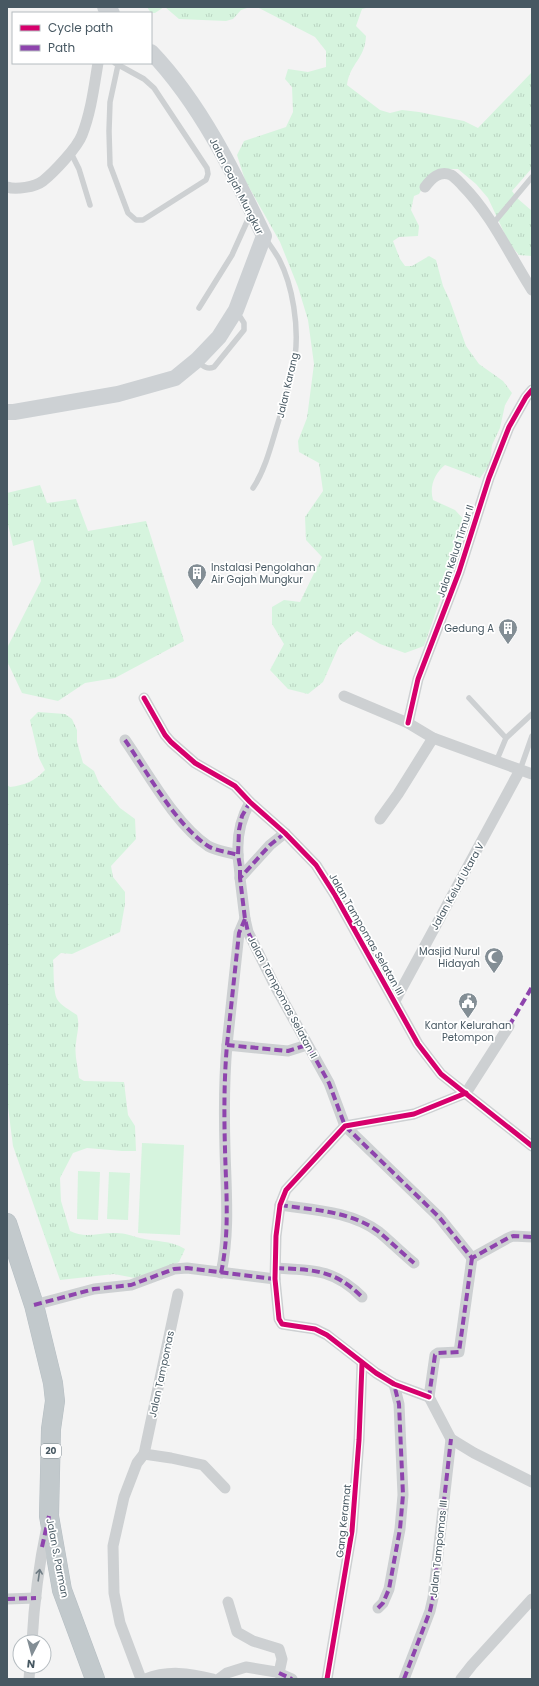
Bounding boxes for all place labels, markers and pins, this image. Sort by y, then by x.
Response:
place label: Instalasi Pengolahan Air Gajah Mungkur [211,560,315,587]
building icon: Instalasi Pengolahan Air Gajah Mungkur [186,562,208,590]
building icon: Gedung A [497,617,519,645]
place label: Gedung A [444,621,494,636]
place label: Masjid Nurul Hidayah [419,944,480,971]
mosque icon: Masjid Nurul Hidayah [483,946,505,974]
public building icon: Kantor Kelurahan Petompon [457,991,479,1019]
place label: Kantor Kelurahan Petompon [425,1018,511,1045]

